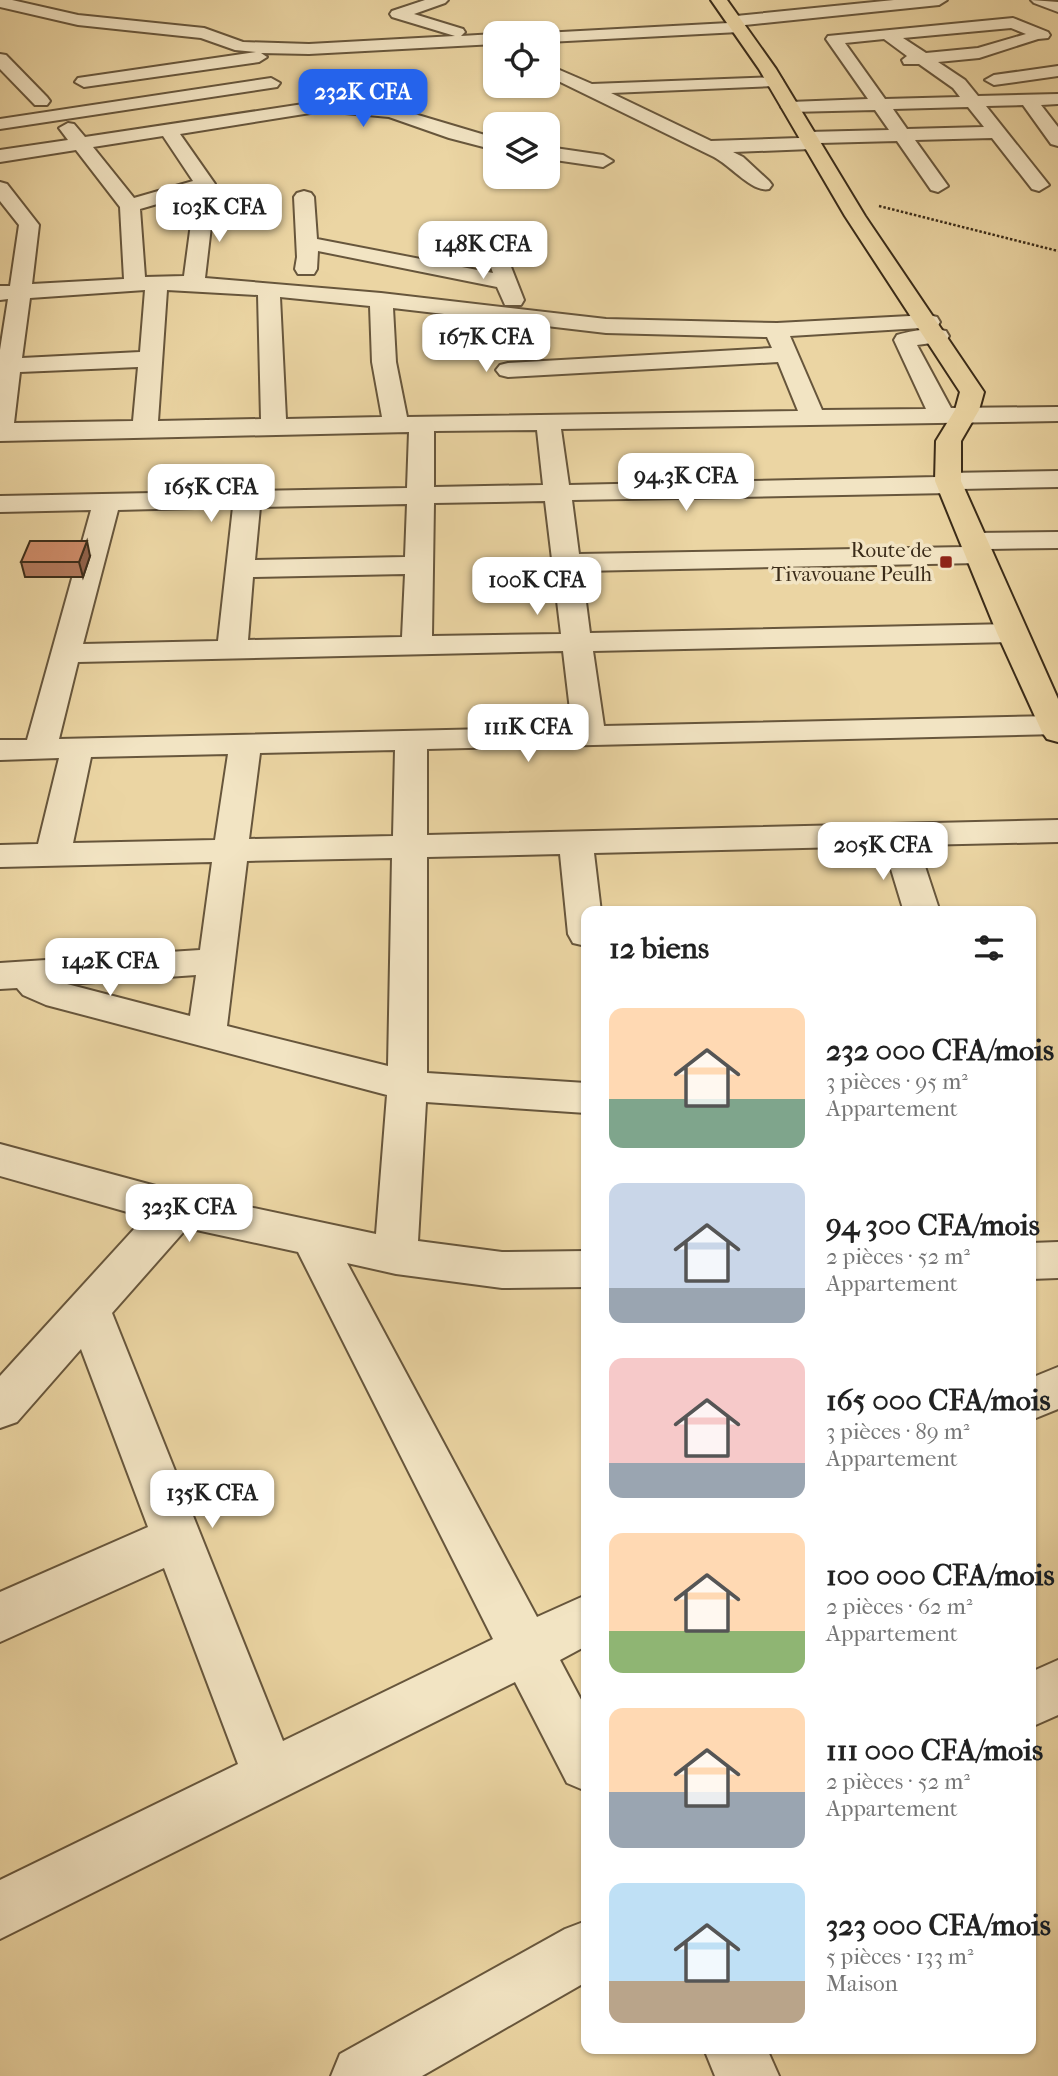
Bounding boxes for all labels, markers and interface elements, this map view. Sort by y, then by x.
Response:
map controls [483,21,560,189]
button: locate [483,21,560,98]
pin: 232K CFA [291,69,435,129]
text: 232K CFA [314,78,412,105]
button: layers [483,112,560,189]
pin: 103K CFA [147,184,291,244]
text: 103K CFA [172,193,266,220]
pin: 148K CFA [411,222,555,281]
text: 148K CFA [434,230,532,257]
pin: 167K CFA [414,314,558,374]
text: 167K CFA [438,323,534,350]
pin: 94.3K CFA [606,454,766,513]
text: 94.3K CFA [634,462,738,489]
pin: 165K CFA [139,464,283,524]
text: 165K CFA [164,473,258,500]
place label: Route de Tivavouane Peulh [772,538,932,586]
marker: Route de Tivavouane Peulh [938,554,954,570]
pin: 100K CFA [465,558,609,617]
text: 100K CFA [488,566,586,593]
pin: 111K CFA [456,704,600,764]
text: 111K CFA [484,713,572,740]
pin: 205K CFA [811,822,955,882]
text: 205K CFA [834,831,932,858]
icon: filters [970,929,1008,967]
text: 12 biens [609,931,709,966]
pin: 142K CFA [38,939,182,998]
text: 142K CFA [61,947,159,974]
text: 232 000 CFA/mois [826,1033,1054,1068]
icon: home [665,1036,749,1120]
text: 3 pièces · 95 m² [826,1068,968,1095]
text: Appartement [826,1095,958,1122]
pin: 323K CFA [117,1184,261,1244]
text: 323K CFA [142,1193,236,1220]
text: 94 300 CFA/mois [826,1208,1040,1243]
icon: home [665,1211,749,1295]
text: 2 pièces · 52 m² [826,1243,970,1270]
text: Appartement [826,1270,958,1297]
text: 165 000 CFA/mois [826,1383,1051,1418]
icon: home [665,1386,749,1470]
text: 3 pièces · 89 m² [826,1418,969,1445]
text: Appartement [826,1445,958,1472]
pin: 135K CFA [140,1470,284,1530]
text: 135K CFA [166,1479,258,1506]
text: 100 000 CFA/mois [826,1558,1054,1593]
icon: home [665,1561,749,1645]
text: 2 pièces · 62 m² [826,1593,972,1620]
text: Appartement [826,1620,958,1647]
text: 111 000 CFA/mois [826,1733,1043,1768]
icon: home [665,1736,749,1820]
text: 2 pièces · 52 m² [826,1768,970,1795]
text: Appartement [826,1795,958,1822]
text: 323 000 CFA/mois [826,1908,1051,1943]
icon: home [665,1911,749,1995]
text: 5 pièces · 133 m² [826,1943,973,1970]
text: Maison [826,1970,898,1997]

